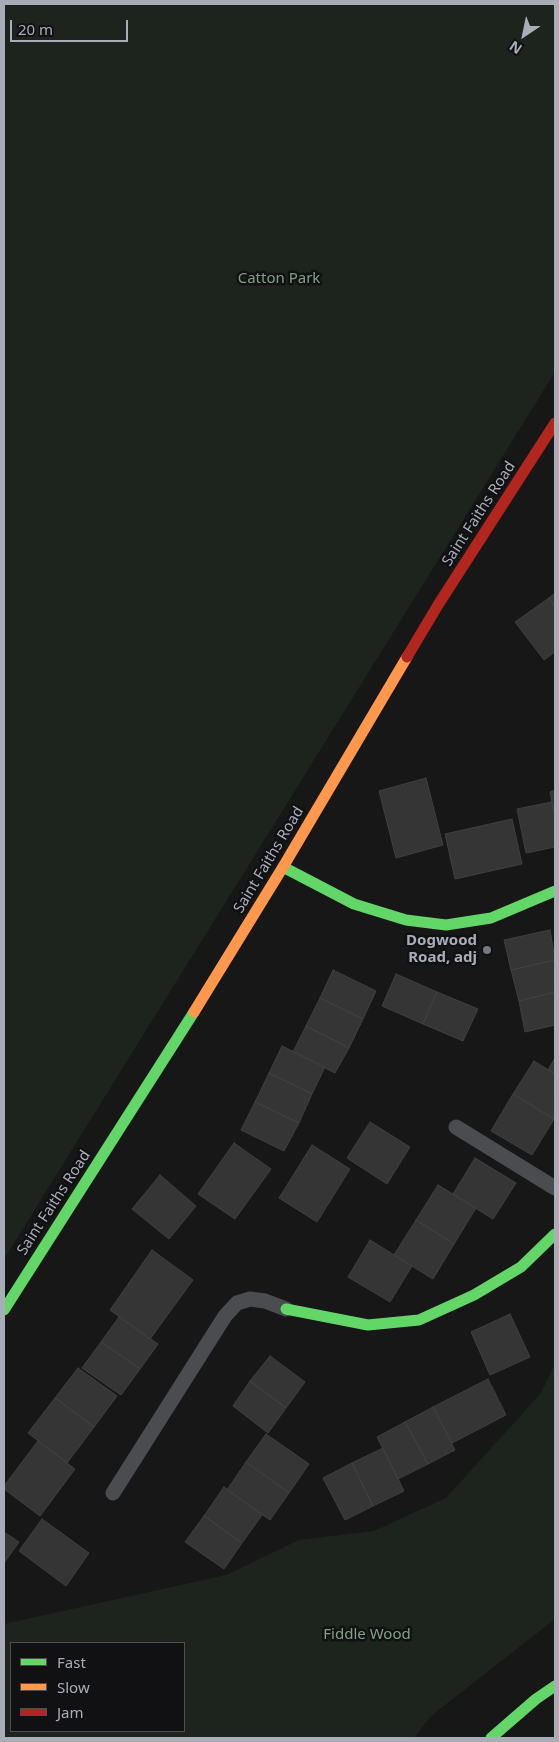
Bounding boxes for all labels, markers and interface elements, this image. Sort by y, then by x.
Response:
scale bar [12,10,130,42]
north arrow [499,10,549,60]
text: 20 m [18,19,53,39]
text: N [505,37,525,59]
park label: Catton Park [238,270,320,288]
street label: Saint Faiths Road [439,458,519,570]
street label: Saint Faiths Road [230,804,308,916]
place label: Dogwood Road, adj [406,932,477,967]
marker: Dogwood Road, adj [481,944,493,956]
street label: Saint Faiths Road [14,1147,94,1259]
park label: Fiddle Wood [323,1626,411,1644]
legend [10,1642,185,1732]
text: Fast [57,1652,86,1672]
text: Slow [57,1677,90,1697]
text: Jam [57,1702,84,1722]

